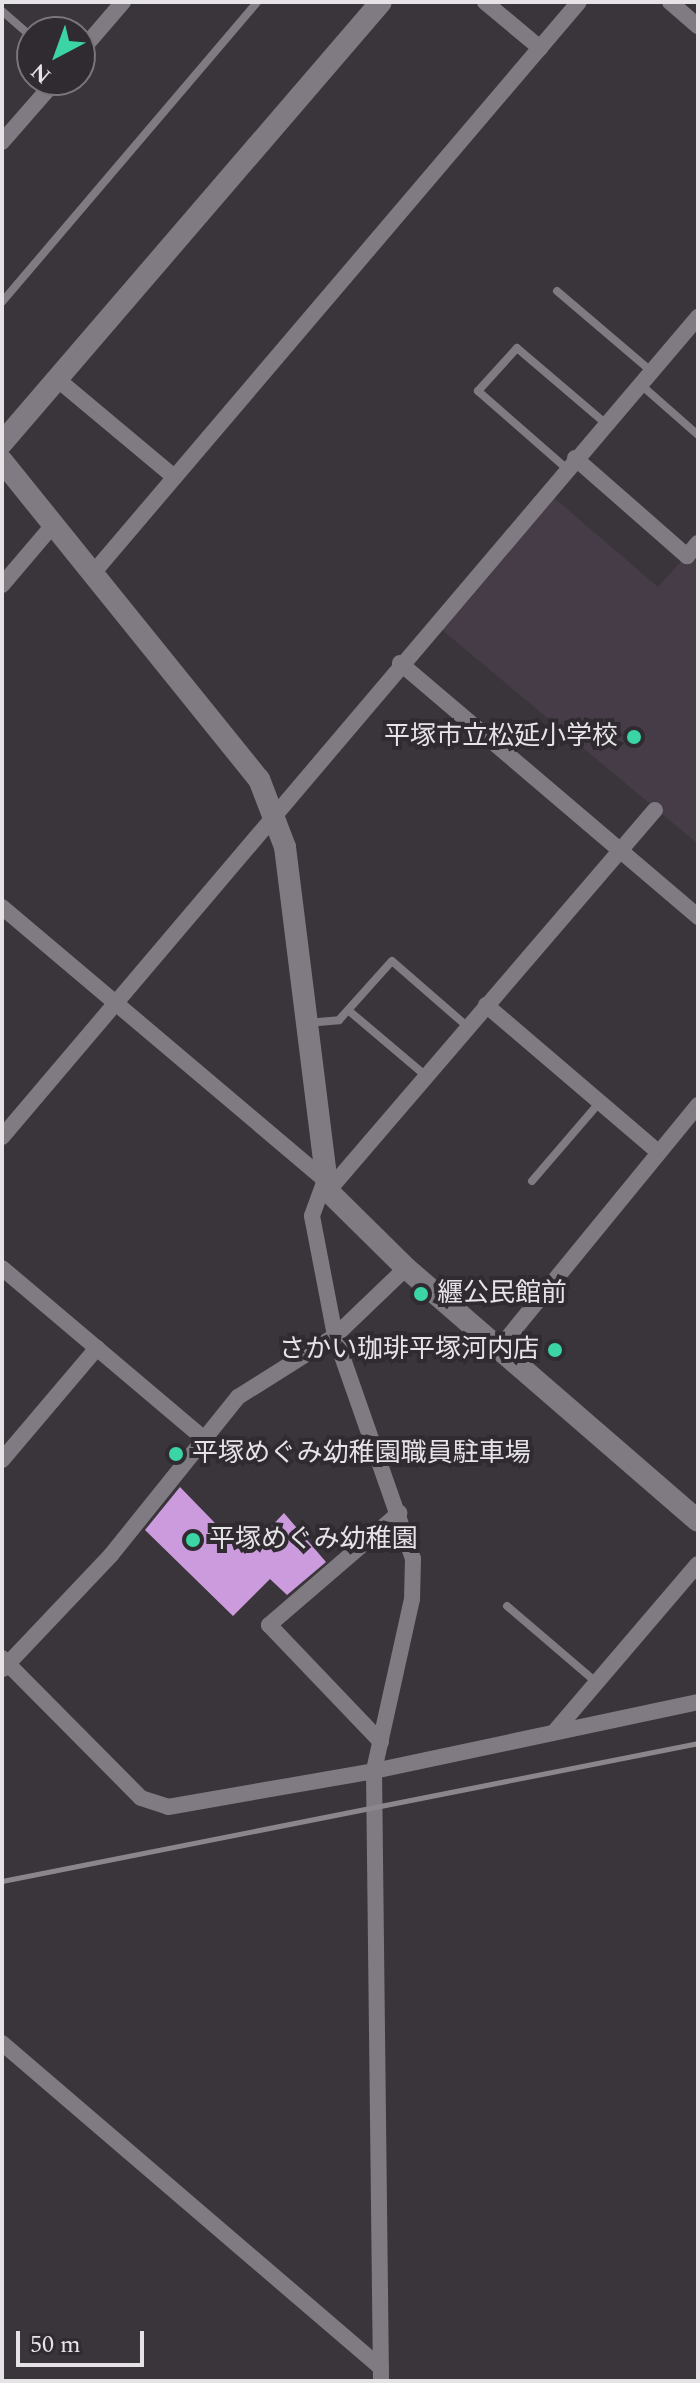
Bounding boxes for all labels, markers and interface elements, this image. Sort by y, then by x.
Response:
north arrow [16,16,96,96]
text: N [24,55,59,91]
place label: 平塚市立松延小学校 [384,721,618,753]
marker: 平塚市立松延小学校 [625,728,643,746]
place label: 纒公民館前 [437,1278,567,1310]
marker: 纒公民館前 [412,1285,430,1303]
place label: さかい珈琲平塚河内店 [279,1334,539,1366]
marker: さかい珈琲平塚河内店 [546,1341,564,1359]
place label: 平塚めぐみ幼稚園職員駐車場 [192,1438,530,1470]
marker: 平塚めぐみ幼稚園職員駐車場 [167,1445,185,1463]
place label: 平塚めぐみ幼稚園 [209,1524,417,1556]
marker: 平塚めぐみ幼稚園 [184,1531,202,1549]
scale bar [20,2315,148,2365]
text: 50 m [30,2327,81,2363]

